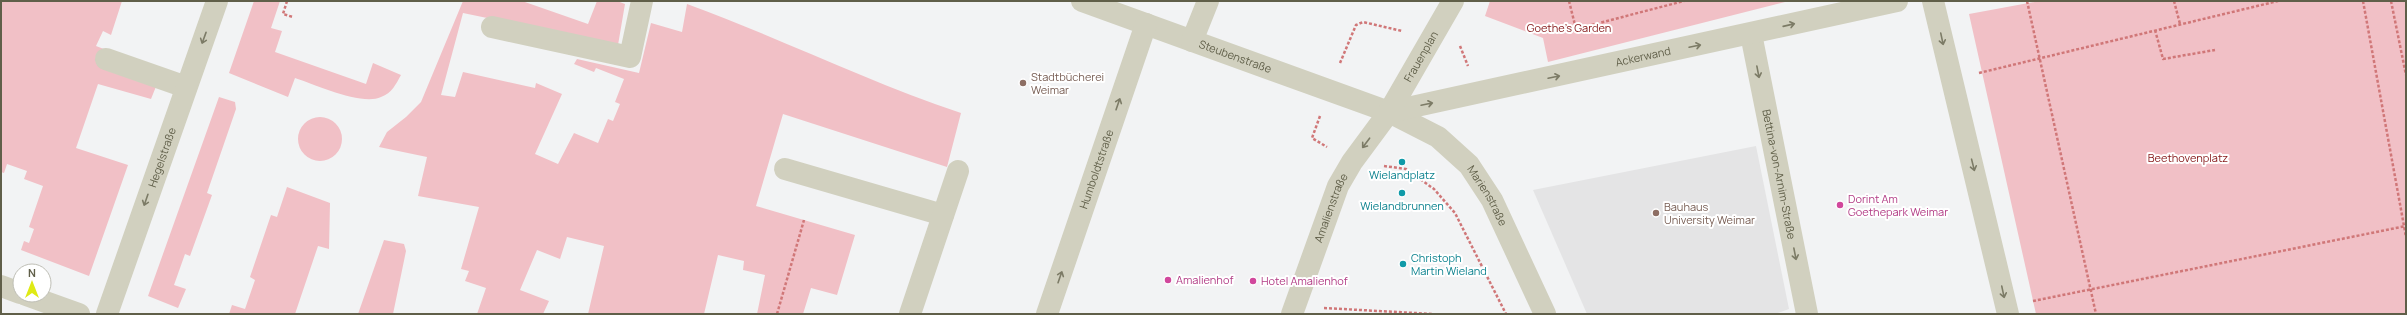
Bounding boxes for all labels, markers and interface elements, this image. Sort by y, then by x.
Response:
park label: Goethe's Garden [1527,20,1611,35]
one-way arrow [1782,21,1795,29]
street label: Frauenplan [1400,28,1441,85]
one-way arrow [199,31,207,43]
one-way arrow [1939,32,1947,45]
street label: Steubenstraße [1197,36,1274,76]
one-way arrow [1688,41,1701,49]
street label: Ackerwand [1614,43,1672,69]
one-way arrow [1754,65,1762,78]
place label: Stadtbücherei Weimar [1031,69,1104,97]
one-way arrow [1547,72,1560,80]
marker: Stadtbücherei Weimar [1018,78,1028,88]
one-way arrow [1115,97,1122,110]
one-way arrow [1420,100,1433,108]
street label: Bettina-von-Arnim-Straße [1759,108,1800,241]
street label: Hegelstraße [144,125,179,189]
street label: Humboldtstraße [1075,127,1117,211]
one-way arrow [1362,138,1370,149]
park label: Beethovenplatz [2148,150,2228,165]
marker: Wielandplatz [1397,157,1407,167]
one-way arrow [1969,158,1977,171]
street label: Marienstraße [1464,162,1511,229]
place label: Wielandplatz [1369,167,1435,182]
street label: Amalienstraße [1310,170,1351,245]
marker: Wielandbrunnen [1397,188,1407,198]
place label: Dorint Am Goethepark Weimar [1848,191,1948,219]
one-way arrow [142,193,150,205]
place label: Wielandbrunnen [1360,198,1444,213]
place label: Bauhaus University Weimar [1664,199,1755,227]
marker: Dorint Am Goethepark Weimar [1835,200,1845,210]
marker: Bauhaus University Weimar [1651,208,1661,218]
one-way arrow [1791,248,1799,261]
place label: Christoph Martin Wieland [1411,250,1487,278]
marker: Christoph Martin Wieland [1398,259,1408,269]
north arrow [12,263,52,303]
text: N [28,265,36,280]
one-way arrow [1056,271,1064,283]
place label: Amalienhof [1176,272,1233,287]
place label: Hotel Amalienhof [1261,273,1348,288]
marker: Amalienhof [1163,275,1173,285]
marker: Hotel Amalienhof [1248,276,1258,286]
one-way arrow [1999,285,2007,298]

